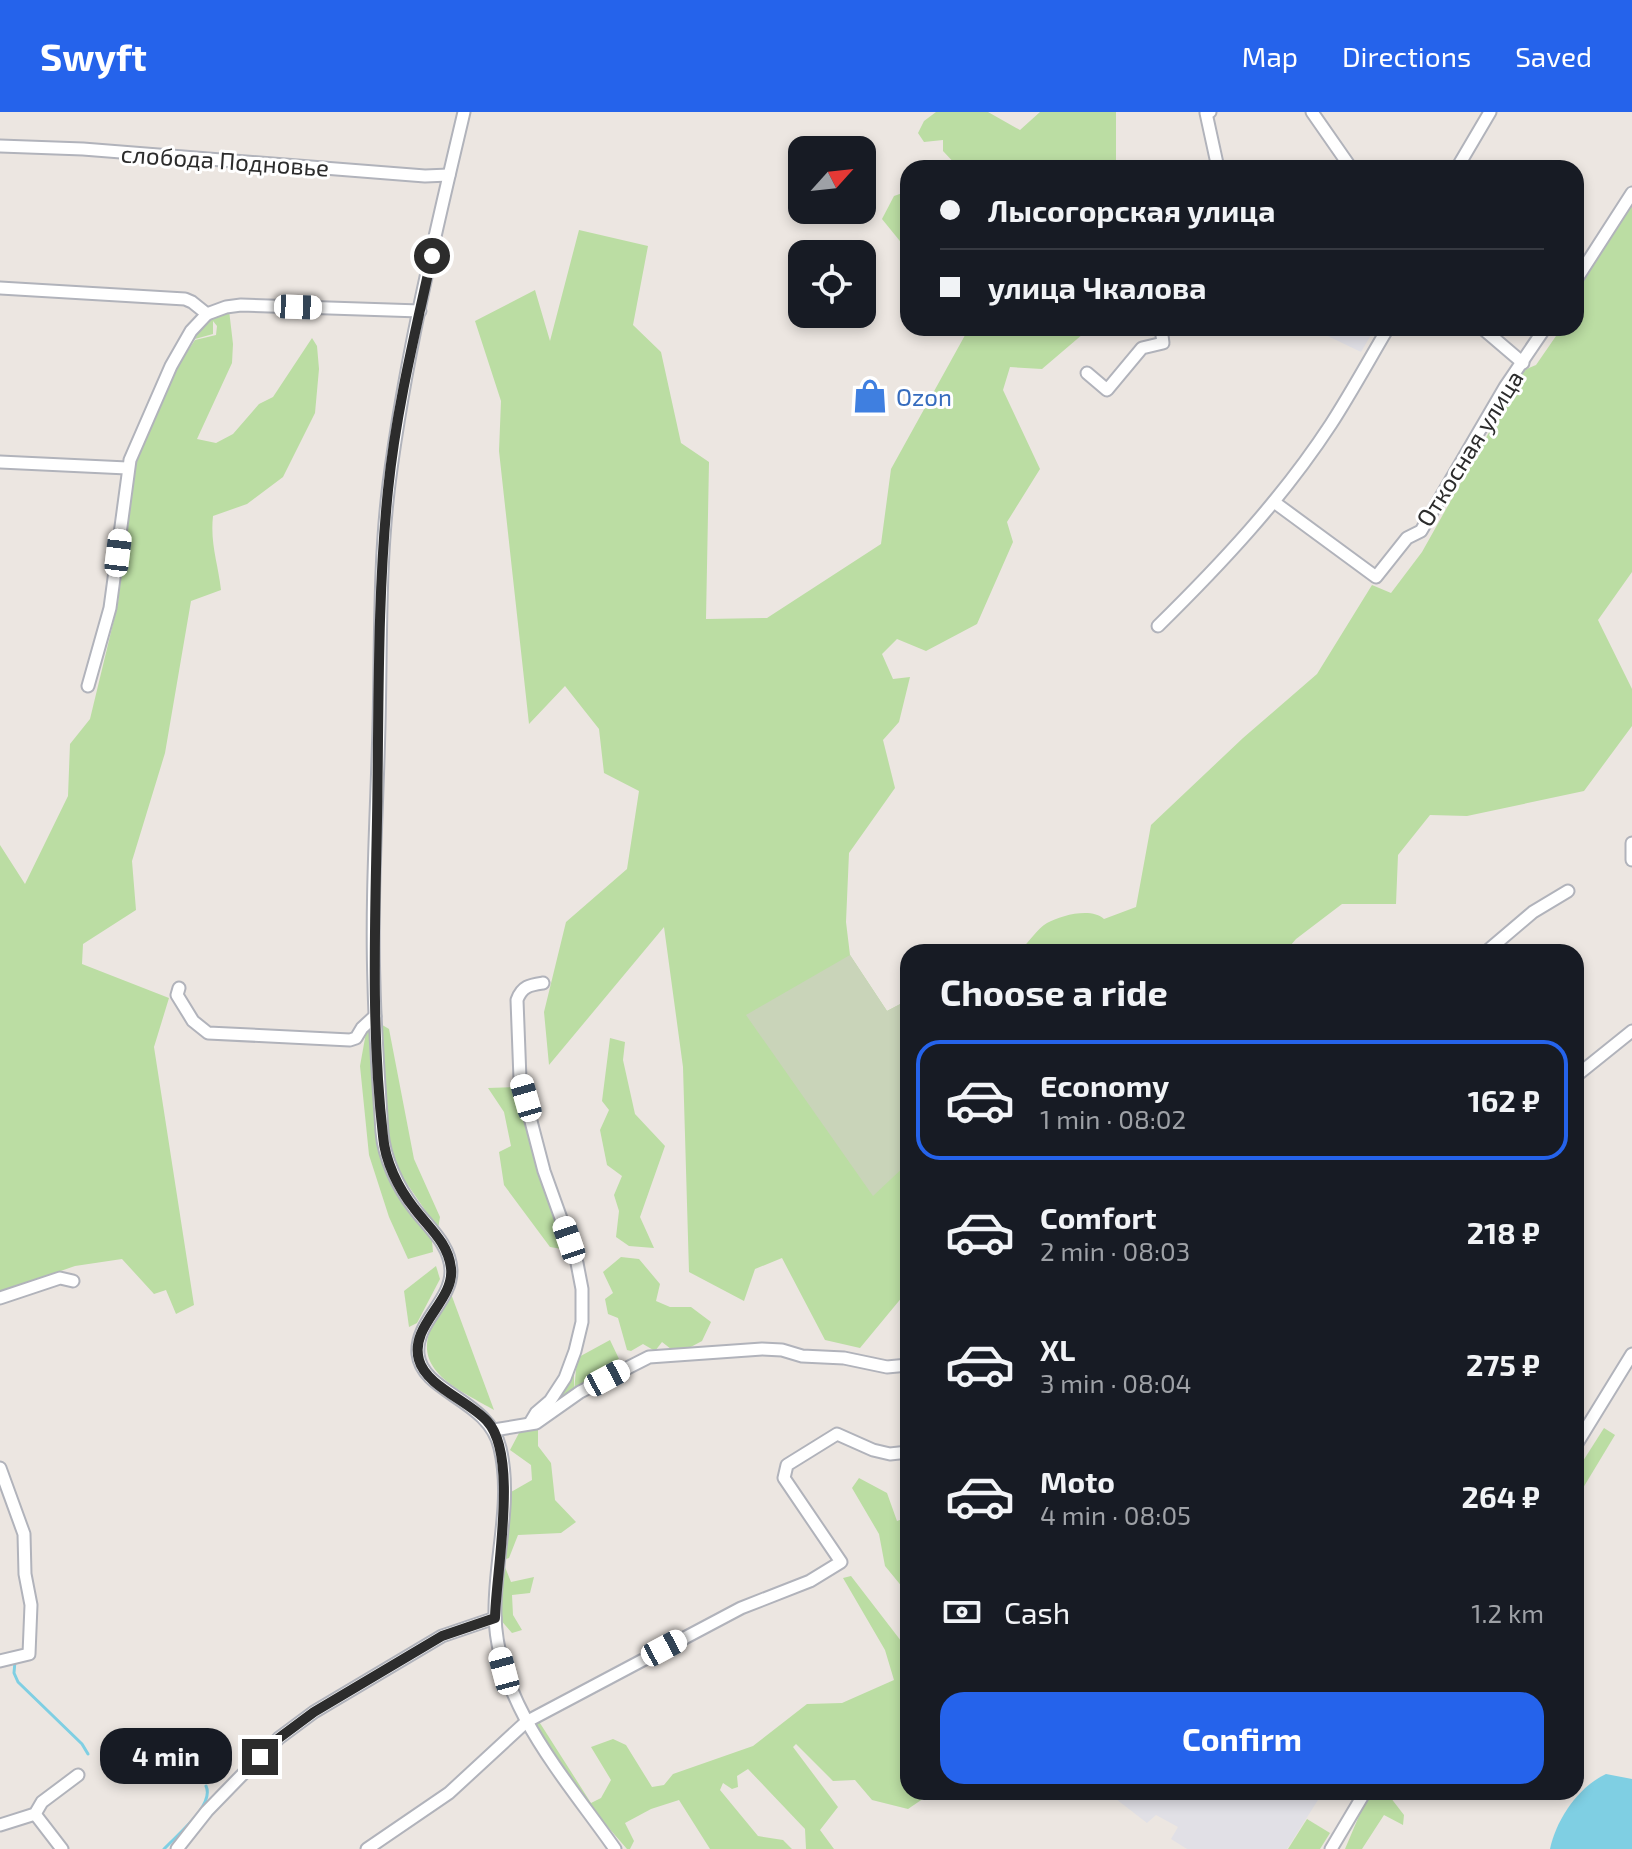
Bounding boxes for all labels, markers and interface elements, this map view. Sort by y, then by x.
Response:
text: Swyft [40,33,147,79]
text: Map [1242,39,1298,73]
text: Directions [1342,39,1471,73]
text: Saved [1515,39,1592,73]
north arrow [788,136,876,224]
map controls [788,136,876,328]
street label: слобода Подновье [120,138,330,182]
text: Лысогорская улица [988,192,1275,228]
route start [414,238,450,274]
button: locate [788,240,876,328]
text: улица Чкалова [988,269,1206,305]
car [274,294,322,320]
street label: Откосная улица [1409,365,1529,532]
shop icon: Ozon [851,377,889,415]
place label: Ozon [896,382,952,411]
car [103,528,133,578]
text: Choose a ride [940,970,1168,1013]
icon: car [944,1064,1016,1136]
text: Economy [1040,1067,1169,1103]
car [508,1072,544,1124]
text: 162 ₽ [1468,1082,1540,1118]
text: 1 min · 08:02 [1040,1103,1186,1134]
icon: car [944,1196,1016,1268]
text: Comfort [1040,1199,1157,1235]
car [550,1213,588,1267]
text: 218 ₽ [1467,1214,1540,1250]
text: 2 min · 08:03 [1040,1235,1190,1266]
icon: car [944,1328,1016,1400]
text: XL [1040,1331,1075,1367]
text: 275 ₽ [1466,1346,1540,1382]
car [580,1356,634,1400]
text: 3 min · 08:04 [1040,1367,1192,1398]
icon: car [944,1460,1016,1532]
text: Moto [1040,1463,1115,1499]
text: 264 ₽ [1462,1478,1540,1514]
text: 4 min · 08:05 [1040,1499,1191,1530]
icon: cash [940,1590,984,1634]
text: Cash [1004,1594,1070,1630]
text: 1.2 km [1471,1597,1544,1628]
car [637,1626,691,1670]
car [486,1645,522,1697]
button: Confirm [940,1692,1544,1784]
callout: 4 min [100,1729,232,1785]
route end [242,1739,278,1775]
text: 4 min [132,1740,200,1771]

